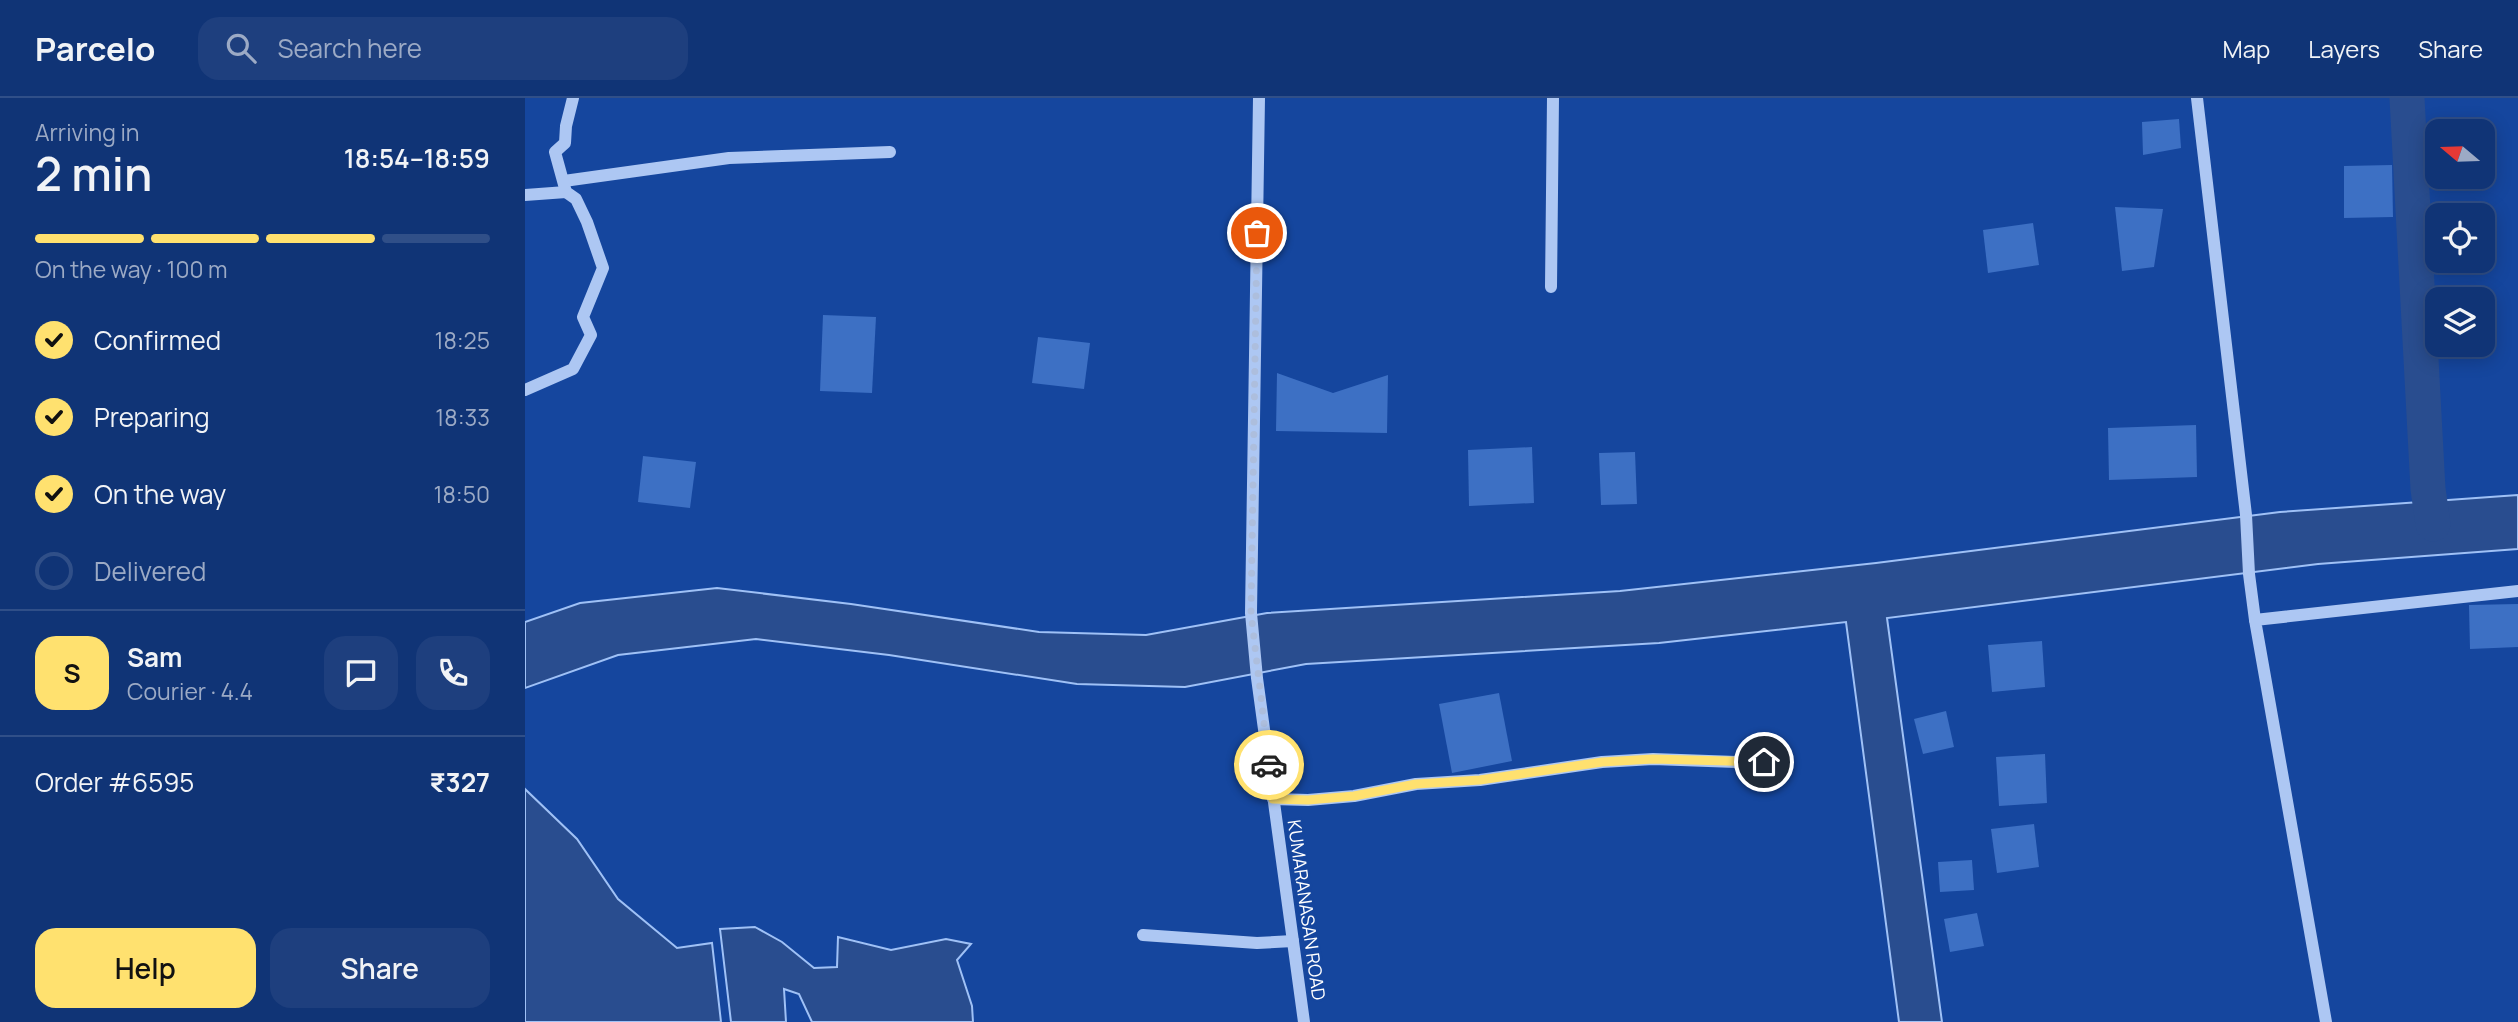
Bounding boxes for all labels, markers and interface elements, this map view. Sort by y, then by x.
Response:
search box [198,17,688,80]
text: Parcelo [35,26,156,71]
icon: search [222,29,260,67]
text: Search here [278,30,422,66]
text: Map [2223,32,2270,65]
text: Layers [2308,32,2380,65]
text: Share [2418,32,2483,65]
text: Arriving in [35,116,140,148]
north arrow [2425,119,2495,189]
map controls [2425,119,2495,357]
text: 18:54–18:59 [344,140,490,176]
text: 2 min [35,142,152,205]
pin [1227,203,1287,263]
button: locate [2425,203,2495,273]
icon: bag [1238,214,1276,252]
text: On the way · 100 m [35,253,228,285]
button: layers [2425,287,2495,357]
icon: check [35,321,73,359]
text: Confirmed [94,322,221,358]
text: 18:25 [434,324,490,356]
icon: check [35,398,73,436]
text: Preparing [94,399,210,435]
text: 18:33 [435,401,490,433]
icon: check [35,475,73,513]
text: On the way [94,476,226,512]
text: 18:50 [433,478,490,510]
text: Delivered [94,553,206,589]
button: chat [324,636,398,710]
button: phone [416,636,490,710]
text: Sam [127,639,182,675]
text: S [63,655,81,691]
text: Courier · 4.4 [127,675,253,707]
courier [1234,730,1304,800]
pin [1734,732,1794,792]
icon: home [1745,743,1783,781]
icon: car [1250,746,1288,784]
text: Order #6595 [35,764,194,800]
text: ₹327 [429,764,490,800]
street label: KUMARANASAN ROAD [1282,818,1332,1002]
button: Help [35,928,256,1008]
button: Share [270,928,490,1008]

